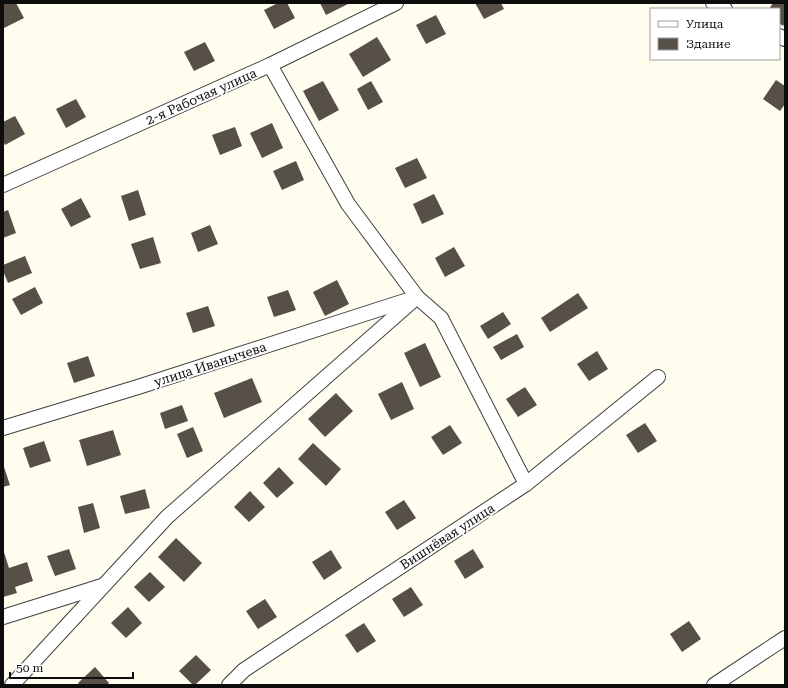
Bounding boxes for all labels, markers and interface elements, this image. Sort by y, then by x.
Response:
legend [650,8,780,60]
text: Улица [686,17,724,31]
text: Здание [686,37,731,51]
street label: 2-я Рабочая улица [143,65,259,128]
street label: улица Иванычева [152,339,268,390]
street label: Вишнёвая улица [397,500,497,573]
scale bar [10,654,133,680]
text: 50 m [16,661,43,675]

